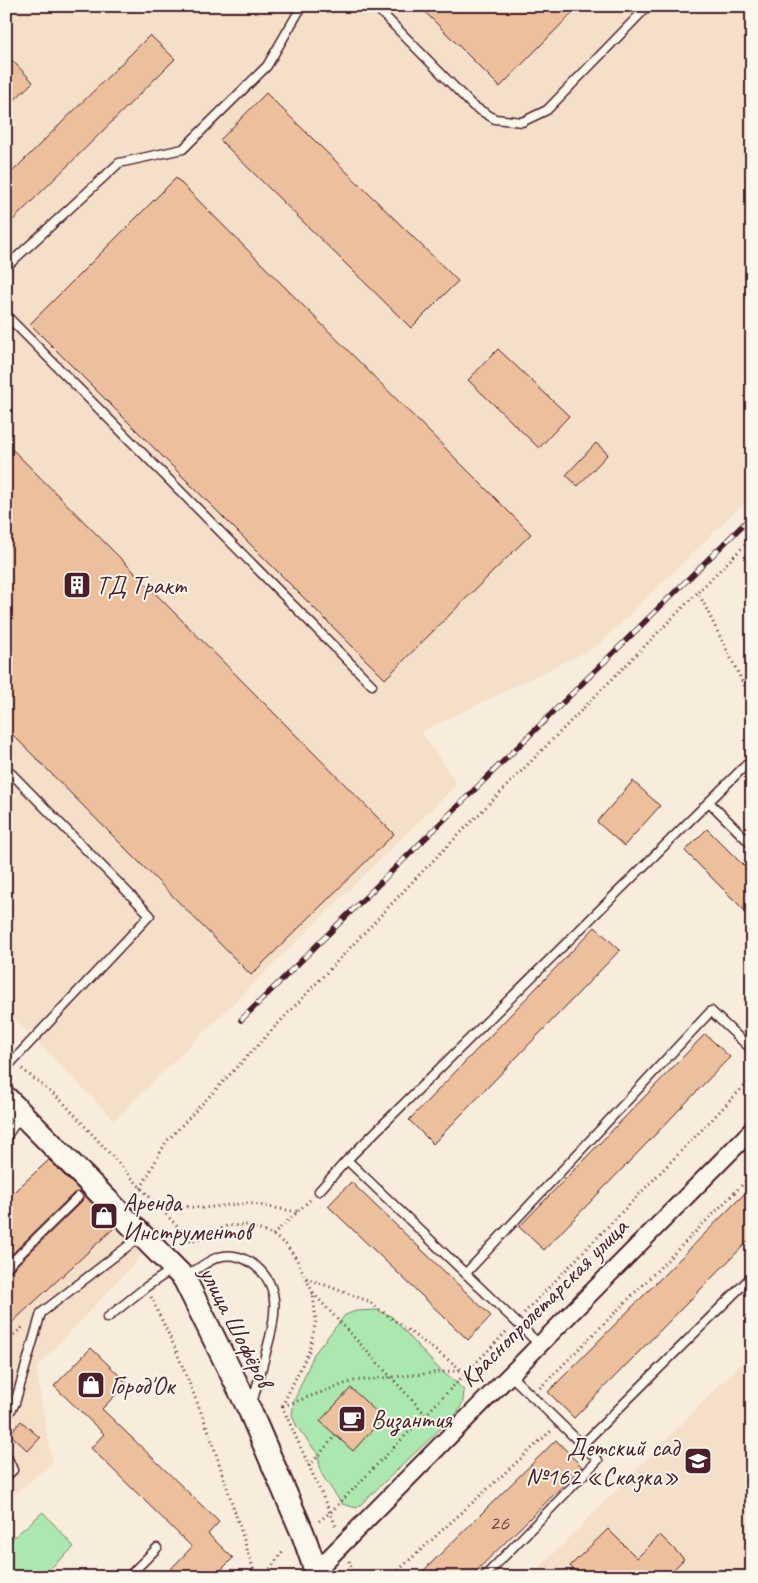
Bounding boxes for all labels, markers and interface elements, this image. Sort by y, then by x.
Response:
building icon: ТД Тракт [62,570,92,600]
place label: ТД Тракт [96,570,188,602]
place label: Аренда Инструментов [123,1187,256,1248]
shop icon: Аренда Инструментов [89,1201,119,1231]
street label: Краснопролетарская улица [453,1210,636,1394]
street label: улица Шофёров [191,1259,282,1396]
shop icon: Город'Ок [76,1370,106,1400]
place label: Город'Ок [110,1370,177,1402]
cafe icon: Византия [337,1404,367,1434]
place label: Византия [371,1404,453,1437]
place label: Детский сад №162 «Сказка» [526,1432,681,1493]
school or university icon: Детский сад №162 «Сказка» [683,1446,713,1476]
house number: 26 [489,1509,510,1537]

